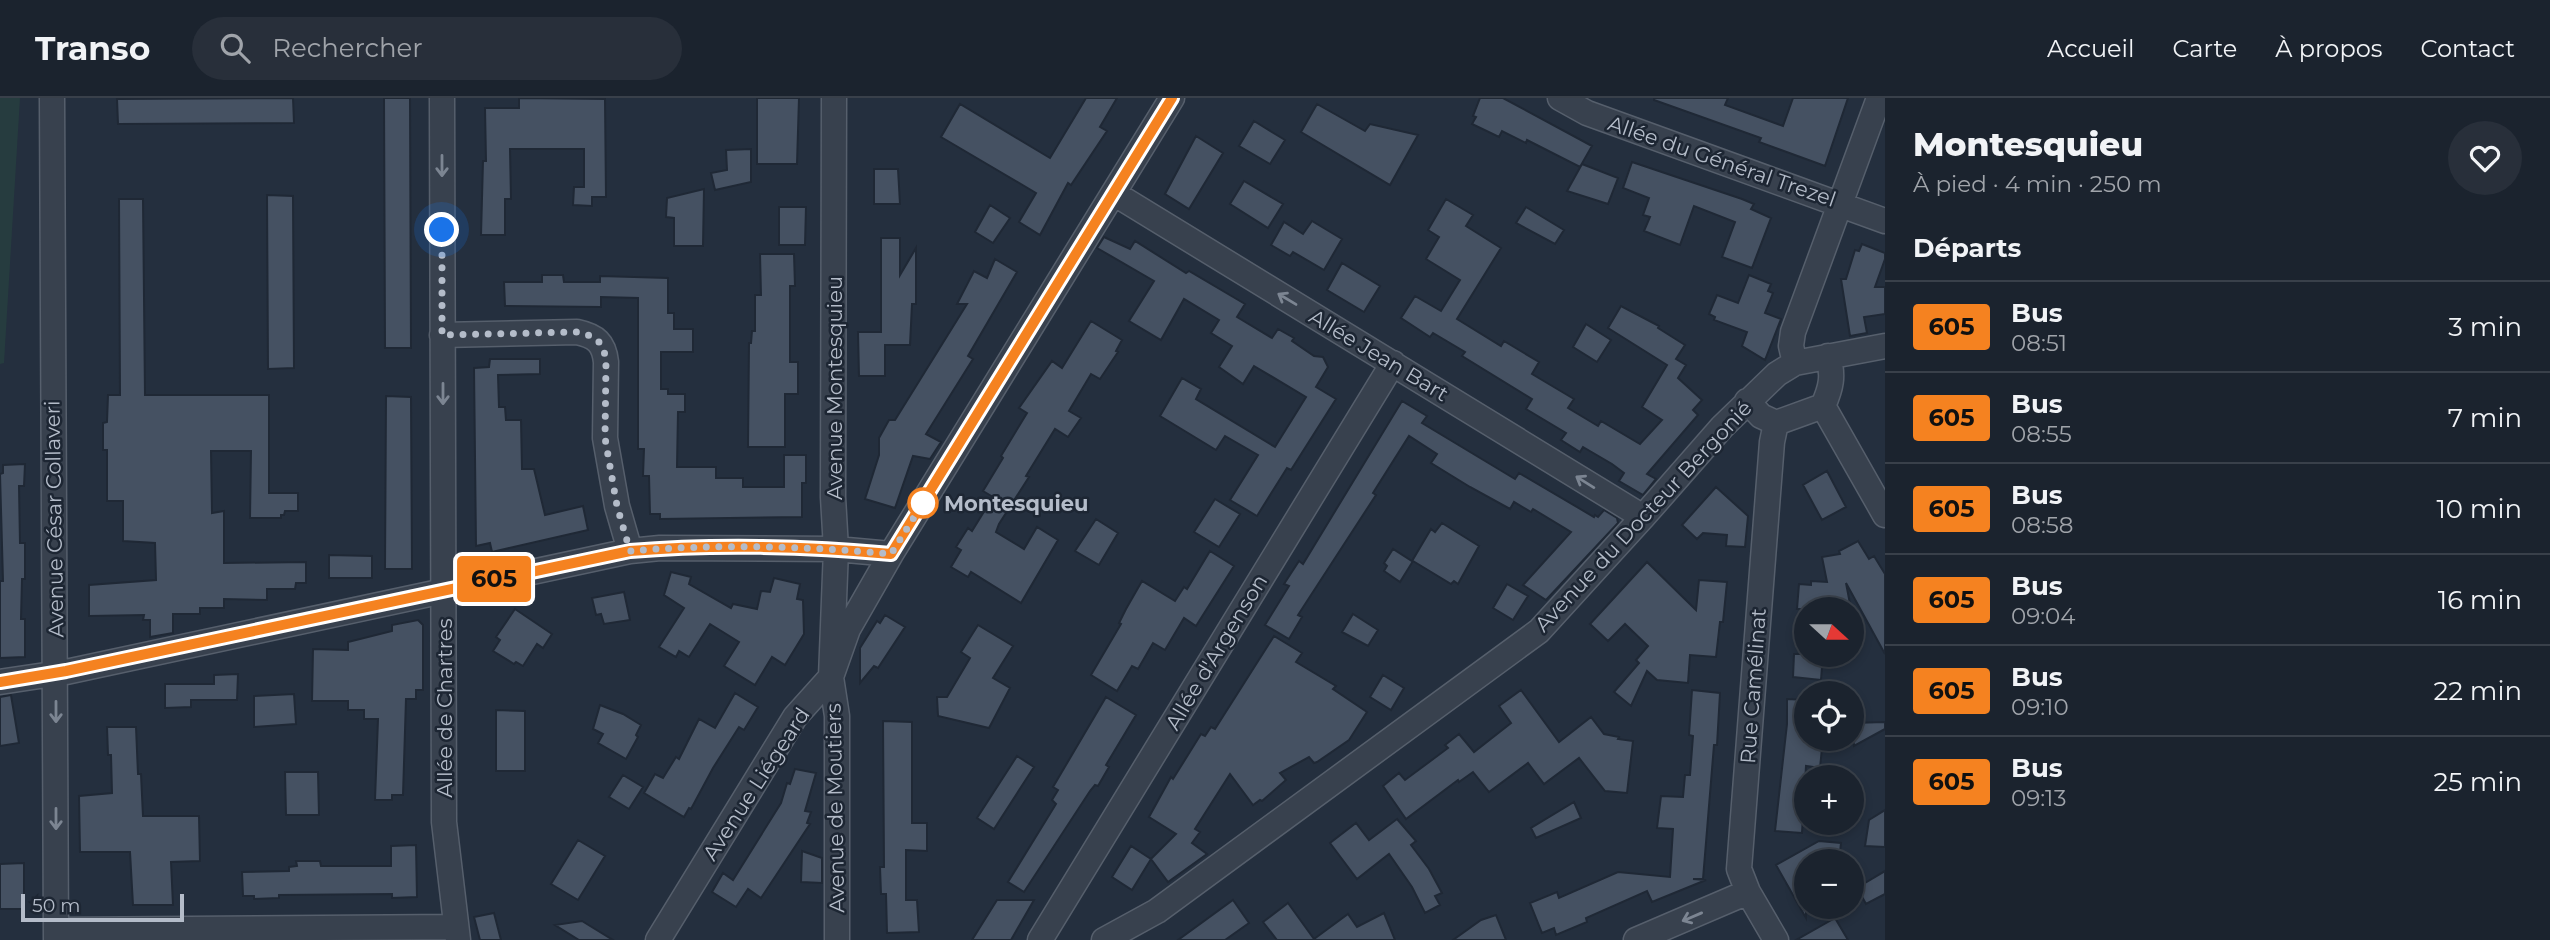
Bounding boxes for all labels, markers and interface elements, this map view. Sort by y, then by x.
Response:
search box [192,17,682,80]
text: Transo [35,28,150,68]
icon: search [216,29,254,67]
text: Rechercher [272,32,423,64]
text: Accueil [2047,34,2134,63]
text: Carte [2172,34,2237,63]
text: À propos [2275,34,2382,63]
text: Contact [2420,34,2515,63]
street label: Allée du Général Trezel [1605,110,1839,212]
button: heart [2448,121,2522,195]
text: Montesquieu [1913,124,2143,164]
one-way arrow [435,154,449,177]
text: À pied · 4 min · 250 m [1913,170,2162,198]
your location [424,212,459,247]
text: Départs [1913,232,2021,264]
street label: Avenue Montesquieu [822,276,847,500]
one-way arrow [1277,291,1297,305]
text: Bus [2011,297,2063,329]
street label: Allée Jean Bart [1305,304,1453,406]
text: 3 min [2448,311,2522,343]
text: 605 [1929,312,1974,341]
text: 08:51 [2011,329,2067,357]
one-way arrow [436,382,450,405]
text: Bus [2011,388,2063,420]
street label: Avenue du Docteur Bergonié [1529,395,1757,637]
street label: Avenue César Collaveri [39,400,69,638]
text: 7 min [2448,402,2522,434]
text: 605 [1929,403,1974,432]
text: 08:55 [2011,420,2072,448]
one-way arrow [1576,474,1596,488]
text: Bus [2011,479,2063,511]
marker: Montesquieu [908,488,938,518]
place label: Montesquieu [944,491,1088,516]
text: 10 min [2436,493,2522,525]
text: 605 [1929,494,1974,523]
text: 08:58 [2011,511,2073,539]
line badge: 605 [454,556,534,602]
text: 605 [471,564,517,593]
street label: Allée d'Argenson [1160,570,1272,734]
text: Bus [2011,570,2063,602]
text: 16 min [2438,584,2522,616]
text: 605 [1929,585,1974,614]
north arrow [1794,597,1864,667]
map controls [1794,597,1864,919]
text: 09:04 [2011,602,2076,630]
street label: Rue Camélinat [1735,607,1771,765]
street label: Allée de Chartres [432,618,457,798]
text: Bus [2011,661,2063,693]
text: 22 min [2433,675,2522,707]
text: 605 [1929,676,1974,705]
button: locate [1794,681,1864,751]
text: 09:10 [2011,693,2069,721]
one-way arrow [49,700,63,723]
street label: Avenue Liégeard [697,703,815,865]
street label: Avenue de Moutiers [821,703,849,913]
text: Bus [2011,752,2063,784]
button: + [1794,765,1864,835]
text: 25 min [2434,766,2522,798]
text: 605 [1929,767,1974,796]
text: 09:13 [2011,784,2066,812]
one-way arrow [49,807,63,830]
button: − [1794,849,1864,919]
scale bar [21,891,184,923]
text: 50 m [32,894,80,917]
one-way arrow [1682,911,1704,924]

